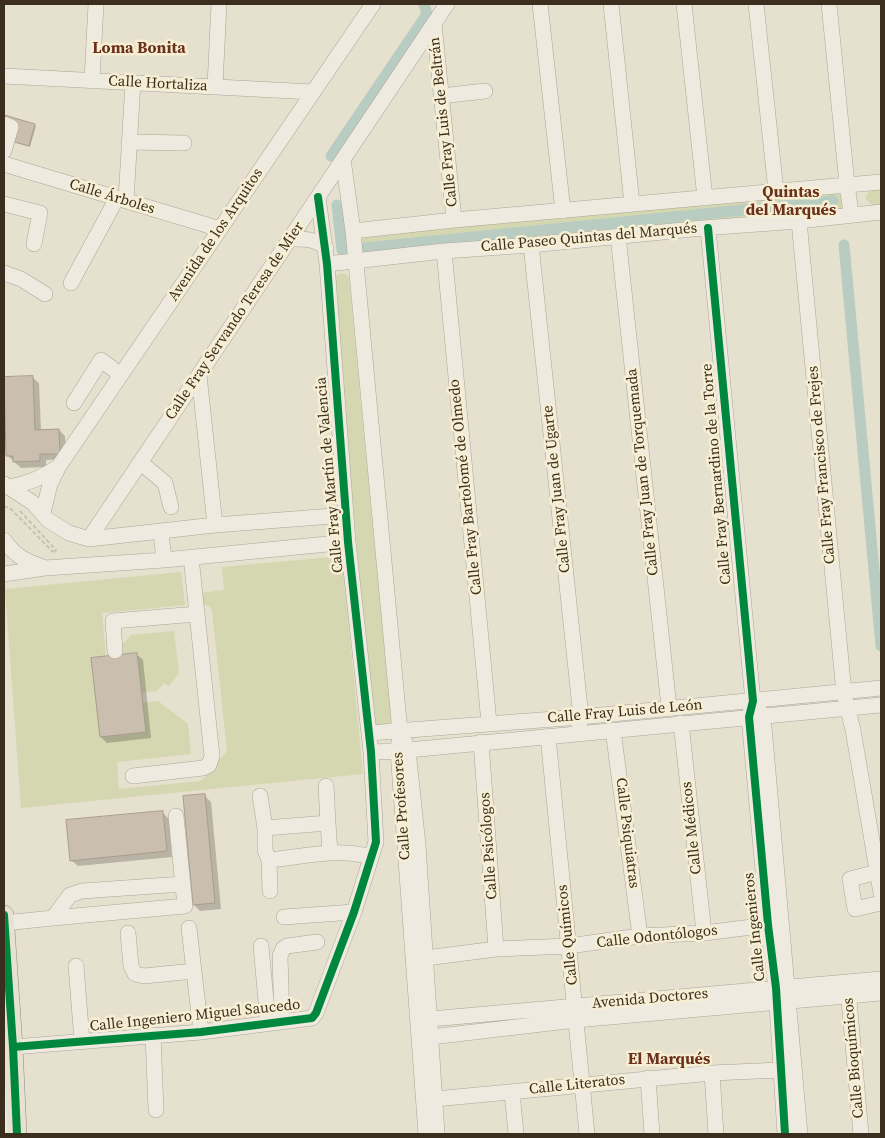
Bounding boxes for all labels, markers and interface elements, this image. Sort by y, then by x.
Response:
street label: Calle Fray Luis de Beltrán [426,36,462,208]
district label: Loma Bonita [92,39,186,59]
street label: Calle Hortaliza [108,72,208,96]
street label: Avenida de los Arquitos [165,165,267,305]
street label: Calle Árboles [67,175,157,219]
district label: Quintas del Marqués [746,183,836,221]
street label: Calle Fray Servando Teresa de Mier [162,218,308,424]
street label: Calle Paseo Quintas del Marqués [480,220,698,256]
street label: Calle Fray Bernardino de la Torre [698,363,736,585]
street label: Calle Fray Francisco de Frejes [804,365,840,565]
street label: Calle Fray Juan de Torquemada [623,367,663,577]
street label: Calle Fray Martín de Valencia [312,376,348,574]
street label: Calle Fray Bartolomé de Olmedo [446,378,486,596]
street label: Calle Fray Juan de Ugarte [539,404,575,574]
street label: Calle Fray Luis de León [547,696,703,728]
street label: Calle Profesores [389,751,415,861]
street label: Calle Psiquiatras [611,777,643,889]
street label: Calle Médicos [678,781,706,875]
street label: Calle Psicólogos [476,792,502,900]
street label: Calle Ingenieros [740,872,770,982]
street label: Calle Químicos [554,884,582,986]
street label: Calle Odontólogos [596,922,718,952]
street label: Avenida Doctores [591,985,709,1013]
street label: Calle Ingeniero Miguel Saucedo [89,996,301,1036]
street label: Calle Bioquímicos [840,997,868,1119]
district label: El Marqués [628,1050,710,1070]
street label: Calle Literatos [528,1071,626,1099]

